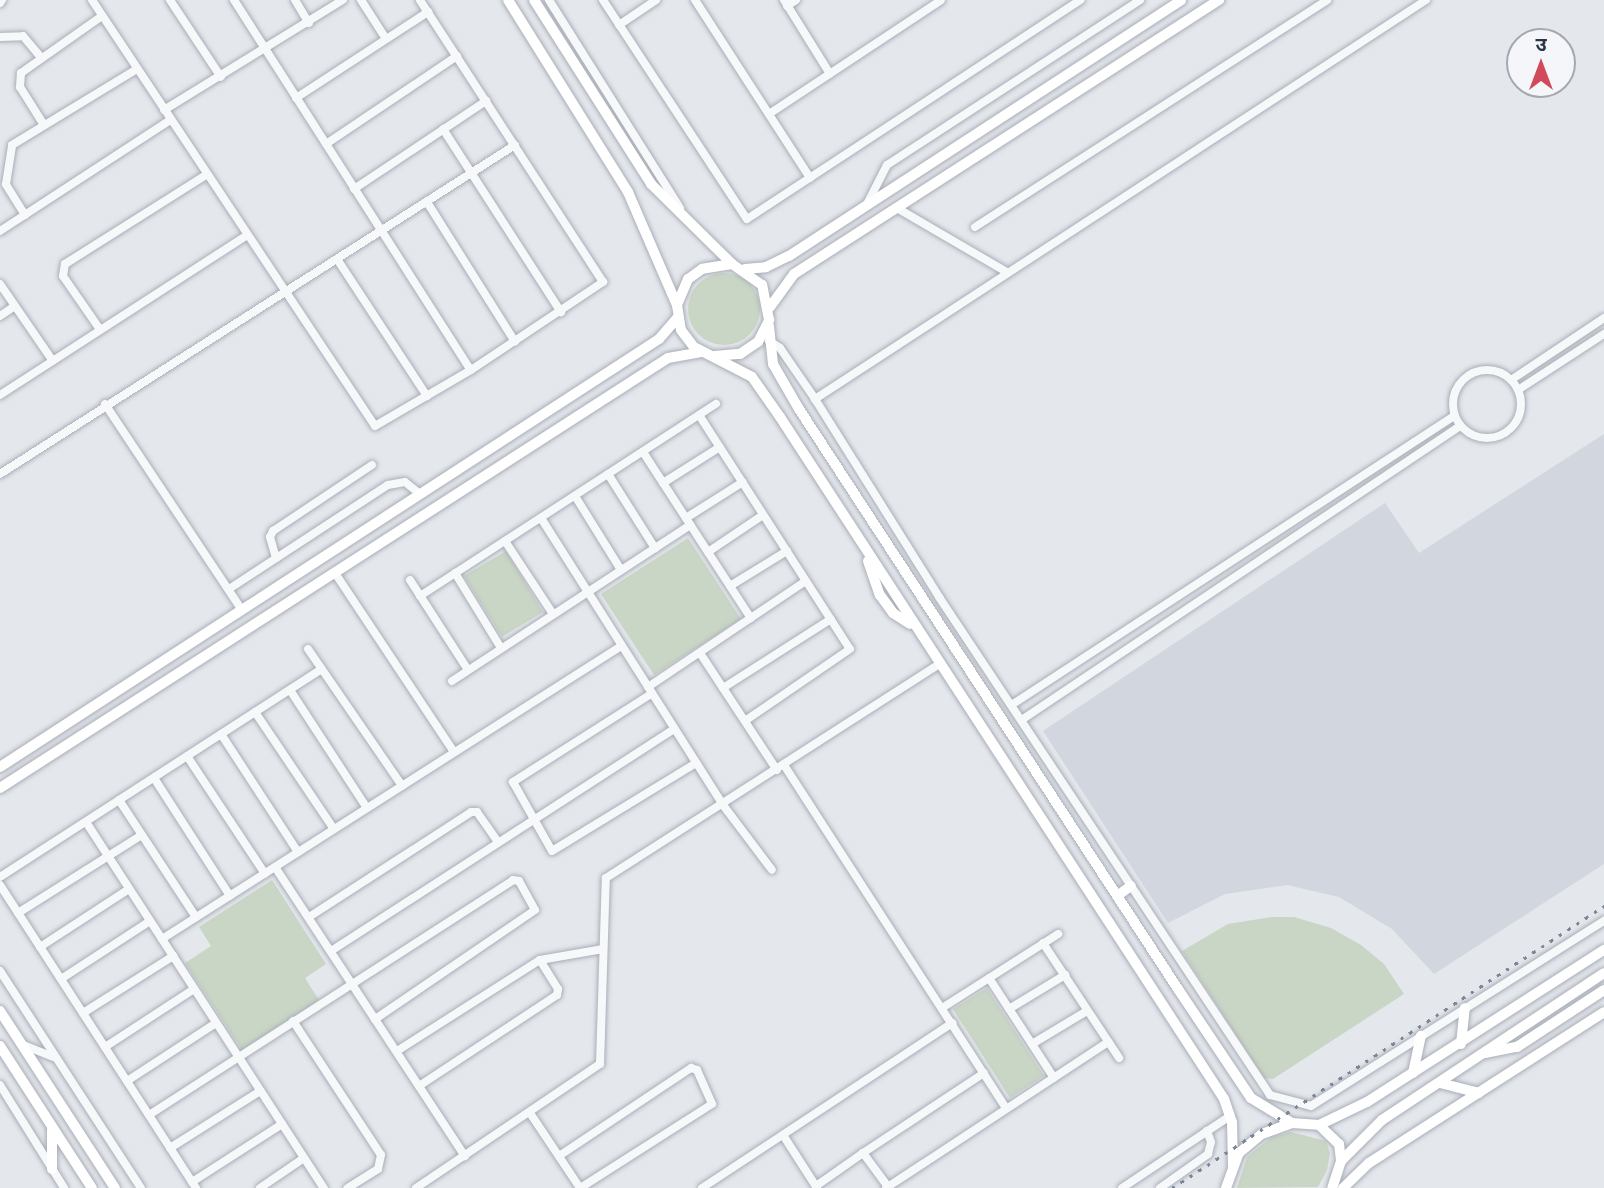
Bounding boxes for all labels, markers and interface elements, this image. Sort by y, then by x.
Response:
north arrow [1506,28,1576,98]
text: उ [1535,31,1547,57]

